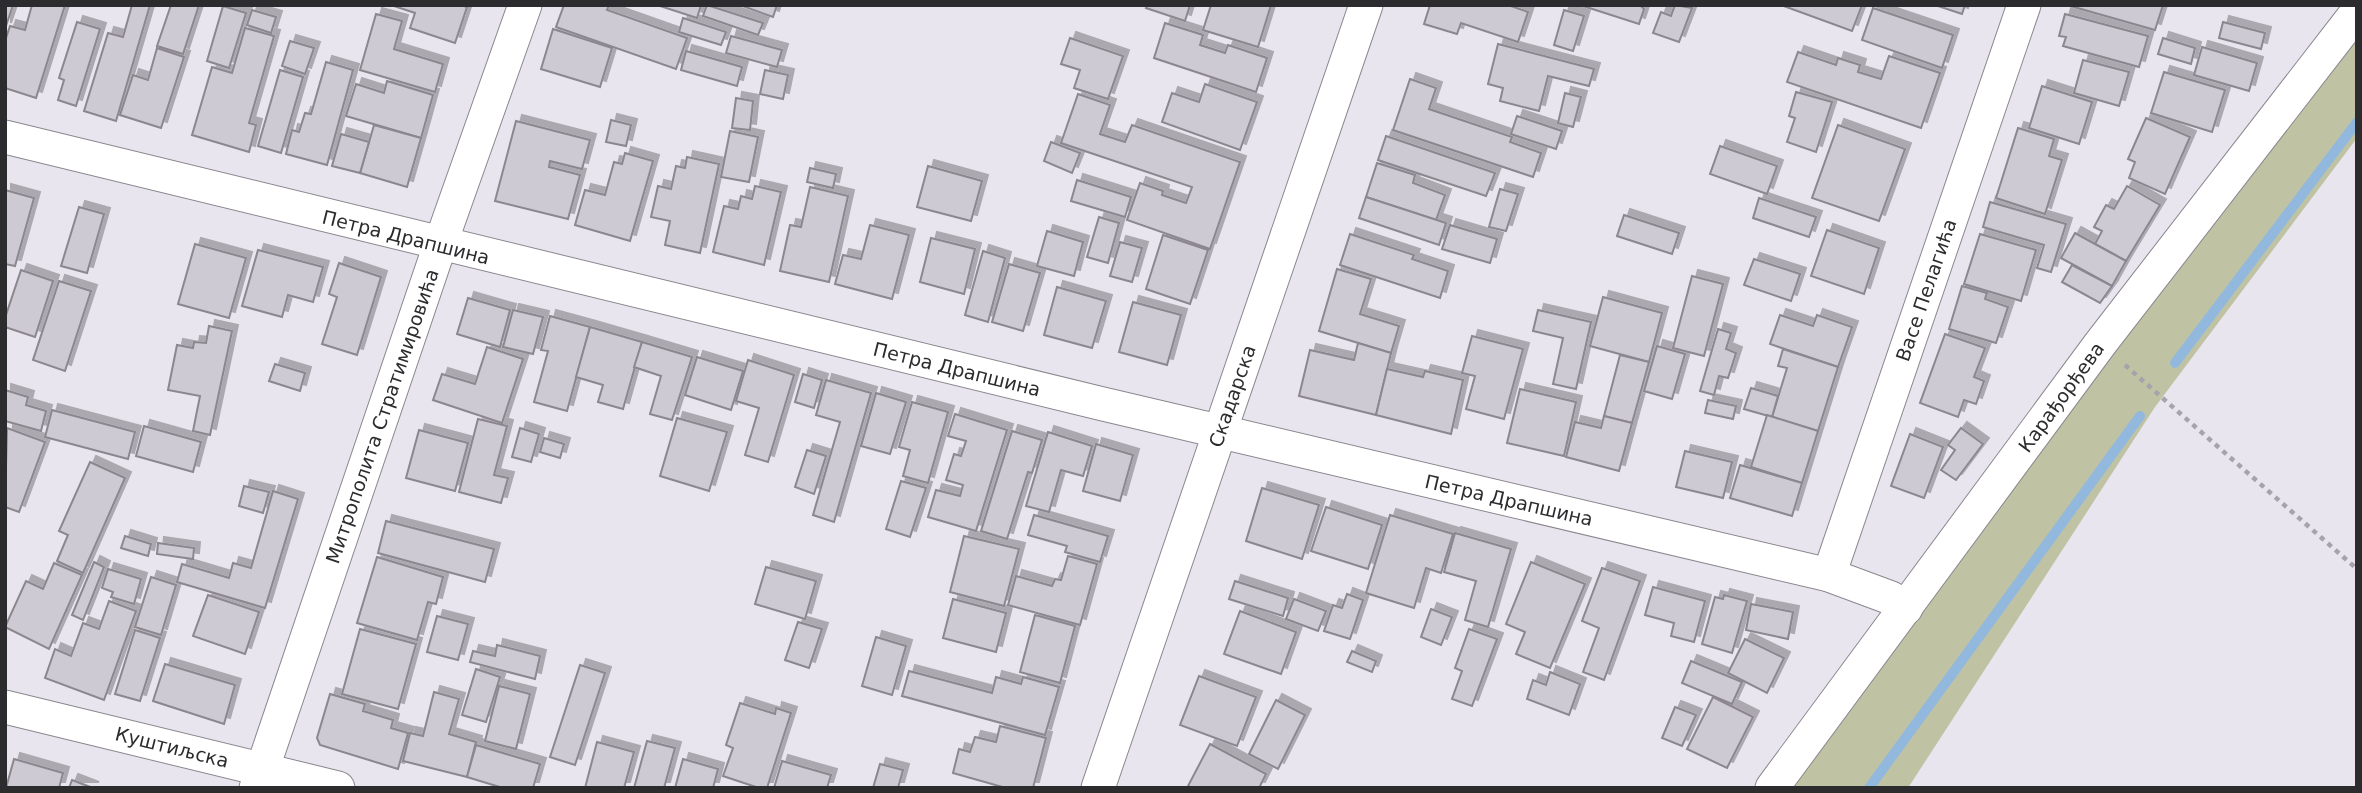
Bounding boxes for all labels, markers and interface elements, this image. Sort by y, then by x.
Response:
street label: Петра Драпшина [320,206,492,268]
street label: Васе Пелагића [1891,216,1961,364]
street label: Митрополита Стратимировића [321,266,443,566]
street label: Петра Драпшина [871,338,1043,400]
street label: Карађорђева [2014,338,2109,457]
street label: Скадарска [1204,342,1260,450]
street label: Петра Драпшина [1423,470,1595,530]
street label: Куштиљска [113,722,231,772]

